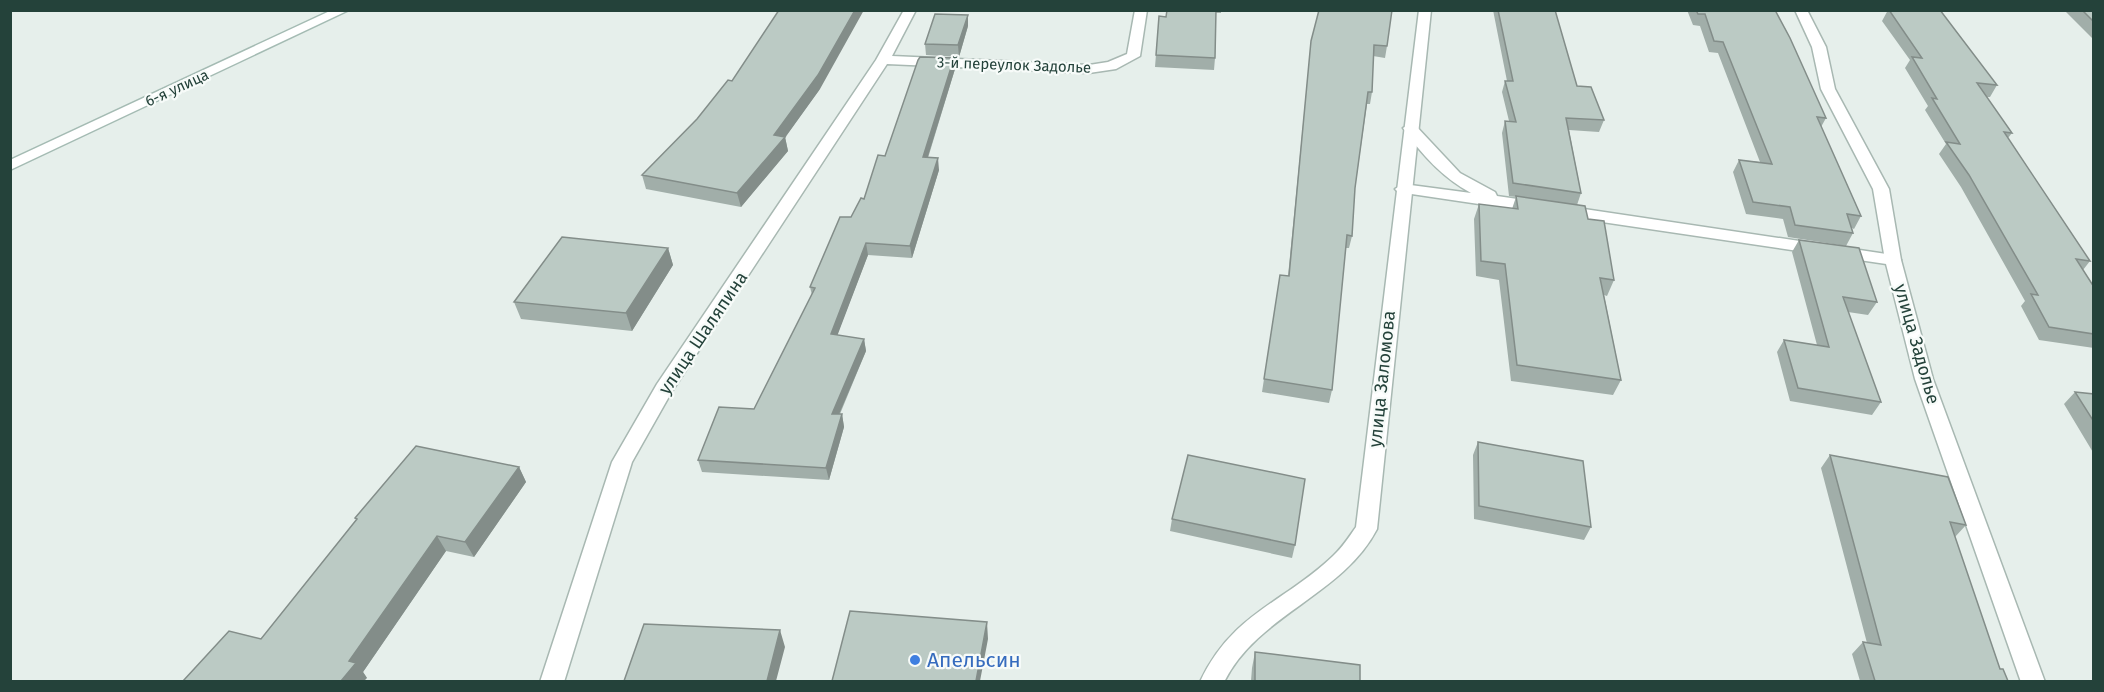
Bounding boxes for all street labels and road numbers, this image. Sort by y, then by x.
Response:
street label: 3-й переулок Задолье [937,53,1091,77]
street label: 6-я улица [142,66,212,110]
street label: улица Шаляпина [654,267,752,399]
street label: улица Задолье [1889,281,1945,407]
street label: улица Заломова [1364,310,1400,448]

